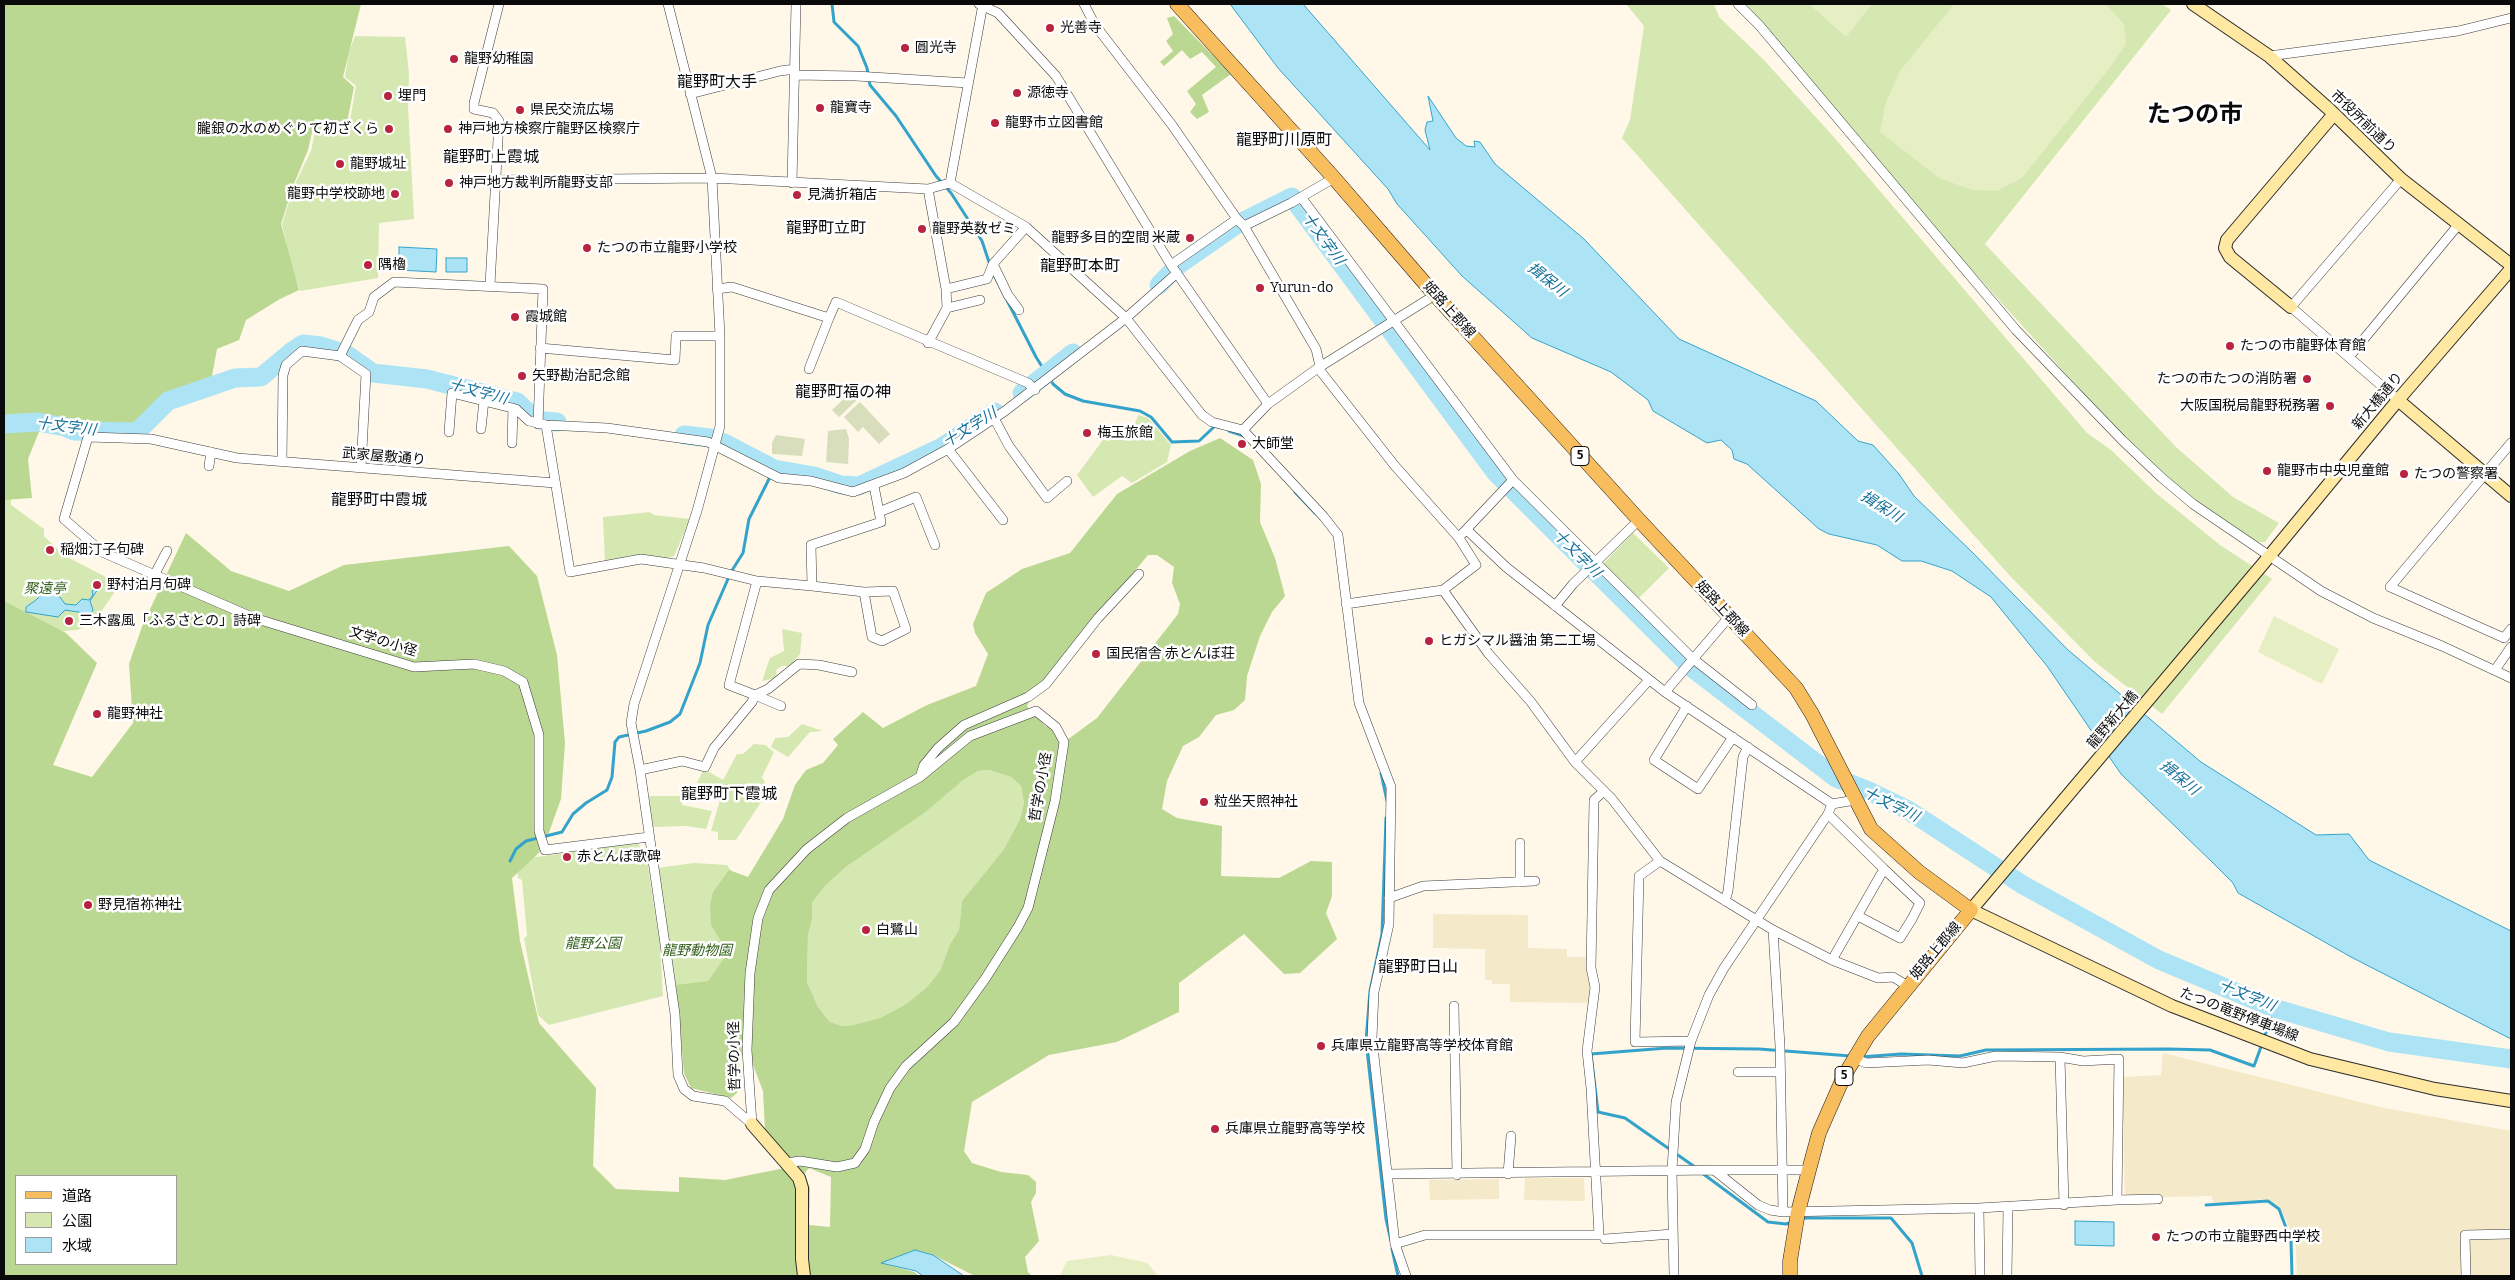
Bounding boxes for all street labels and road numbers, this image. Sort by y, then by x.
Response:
street label: 市役所前通り [2327,87,2399,157]
street label: 姫路上郡線 [1419,278,1479,342]
street label: 新大橋通り [2349,369,2407,433]
street label: 武家屋敷通り [341,445,427,469]
road number: 5 [1571,446,1589,466]
street label: 姫路上郡線 [1692,578,1752,640]
street label: 文学の小径 [347,624,419,660]
street label: 龍野新大橋 [2084,688,2142,752]
street label: 哲学の小径 [1027,751,1055,823]
street label: 姫路上郡線 [1907,919,1965,983]
street label: たつの竜野停車場線 [2177,985,2301,1045]
street label: 哲学の小径 [726,1021,744,1091]
road number: 5 [1835,1066,1853,1086]

